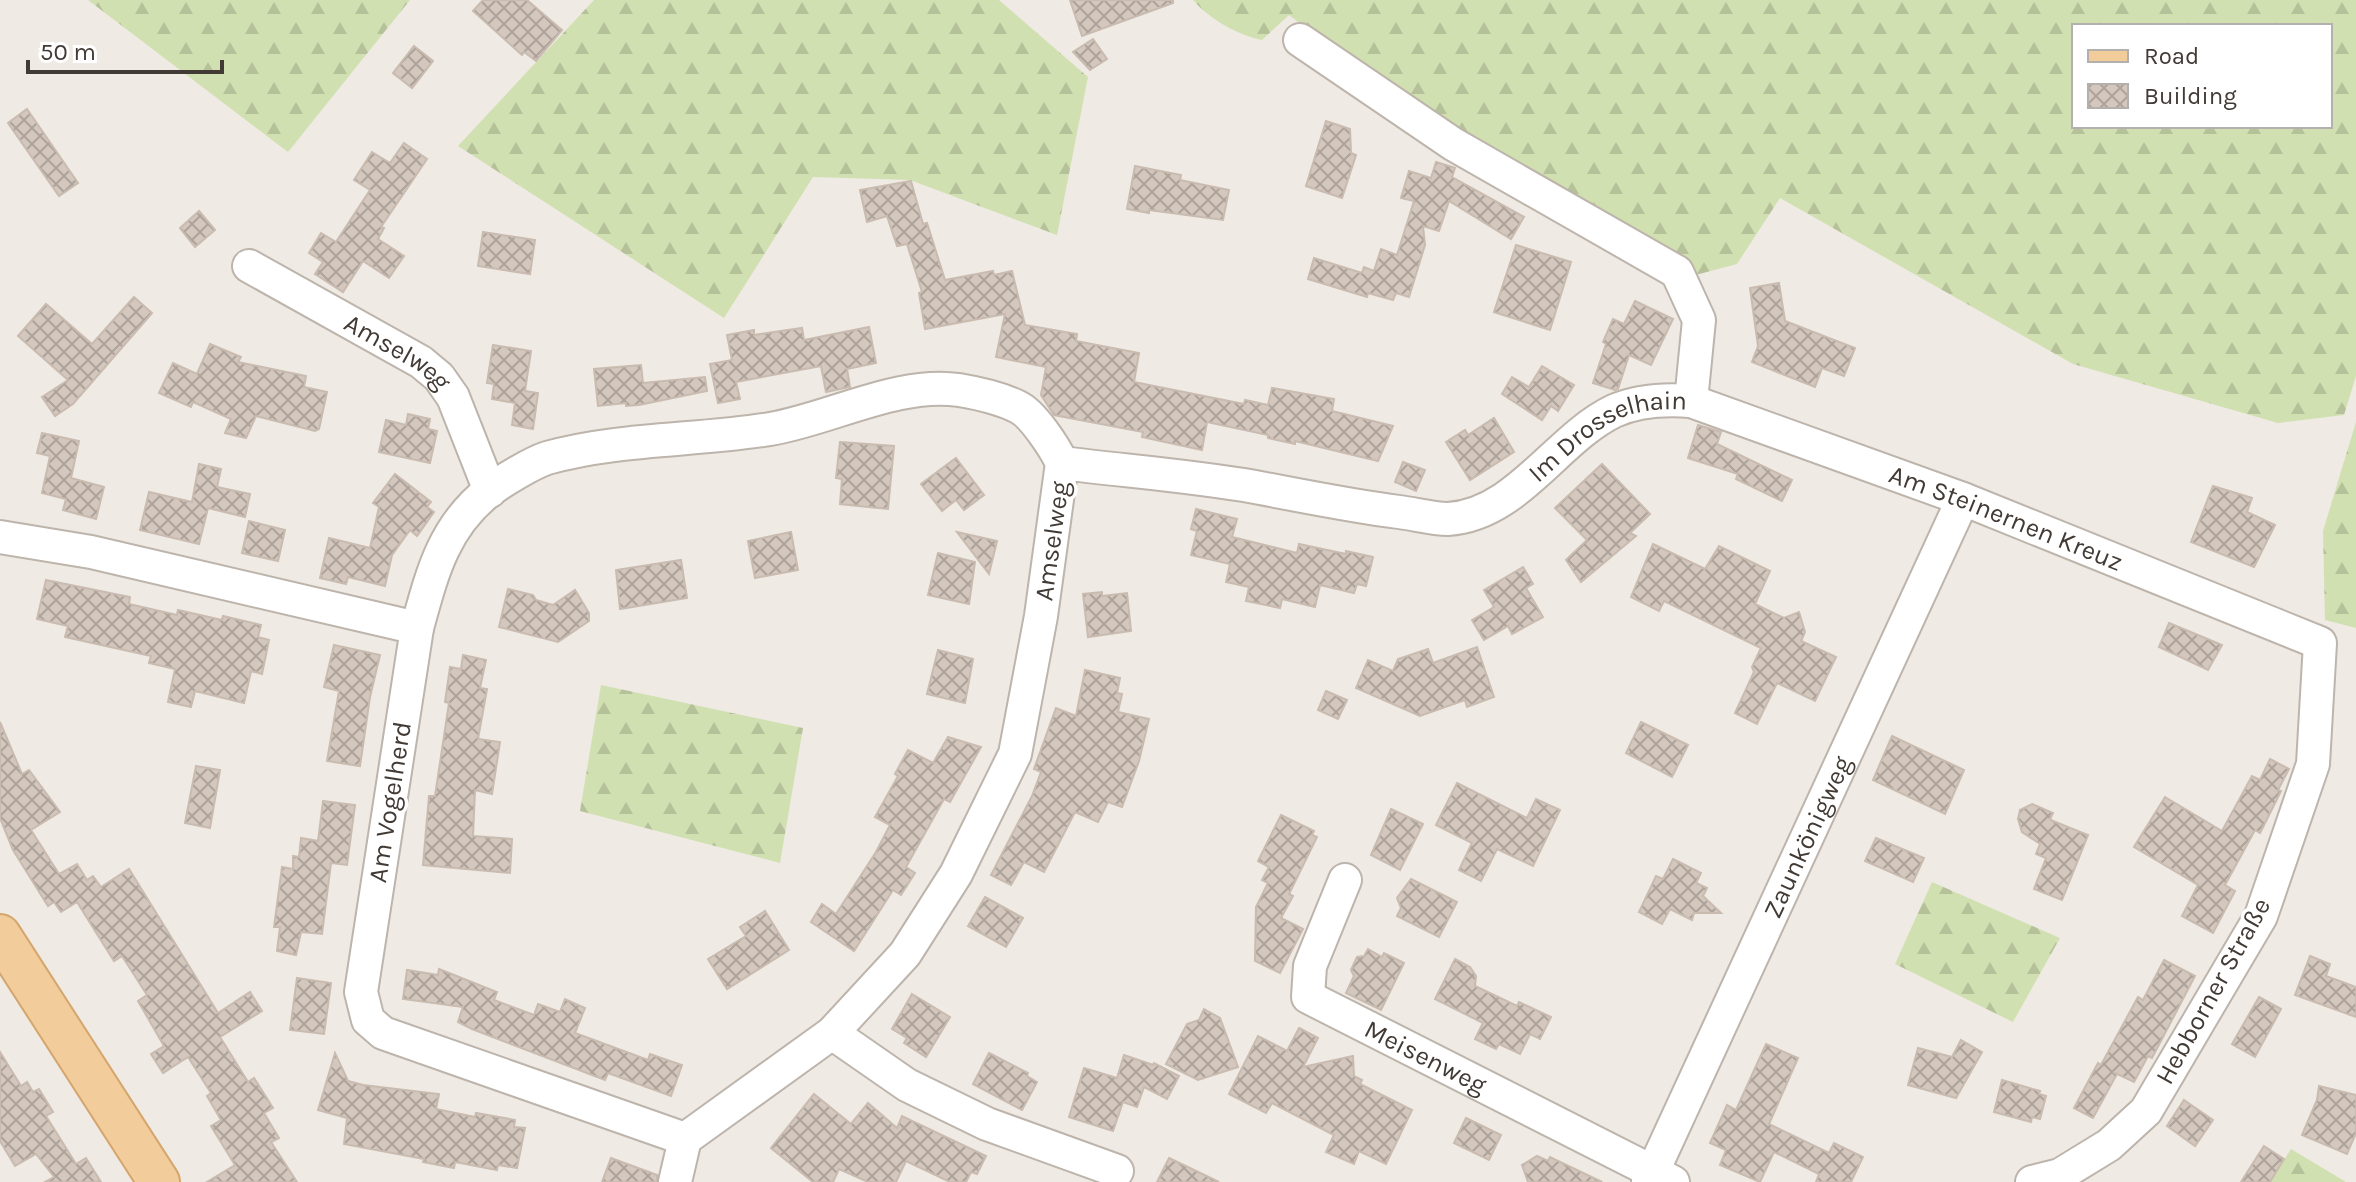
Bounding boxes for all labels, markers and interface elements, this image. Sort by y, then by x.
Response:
scale bar [28,24,222,74]
legend [2072,24,2332,128]
text: 50 m [40,38,96,66]
text: Road [2144,42,2199,70]
text: Building [2144,82,2237,110]
street label: Amselweg [339,307,459,396]
street label: Im Drosselhain [1522,385,1688,488]
street label: Am Steinernen Kreuz [1885,458,2127,577]
street label: Amselweg [1028,479,1076,603]
street label: Am Vogelherd [362,719,418,885]
street label: Zaunkönigweg [1756,751,1858,923]
street label: Hebborner Straße [2149,892,2277,1090]
street label: Meisenweg [1360,1013,1492,1101]

